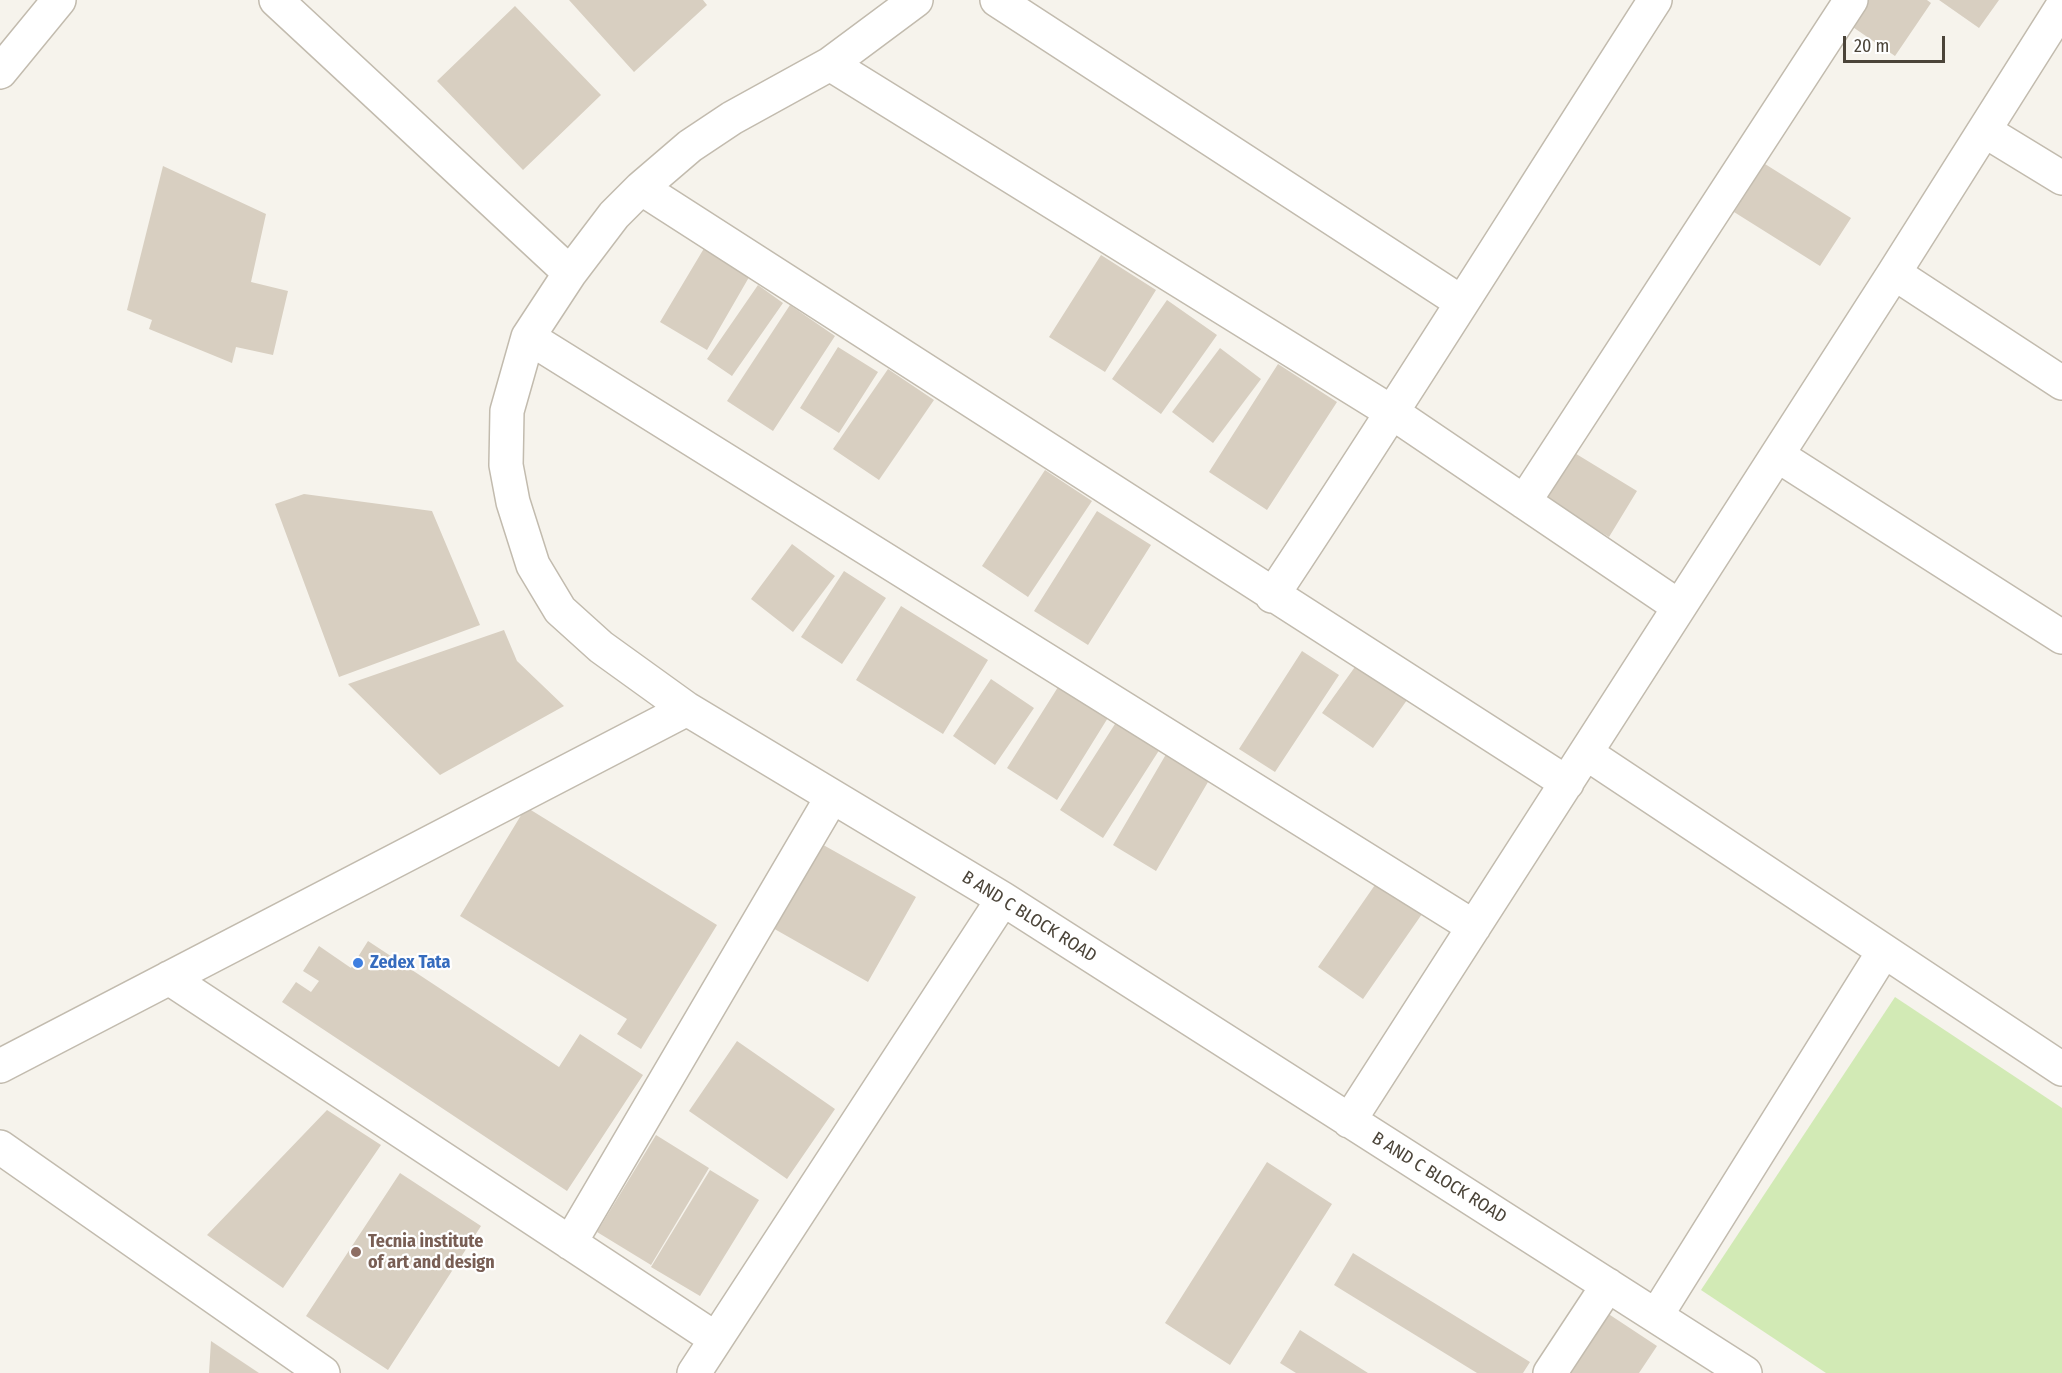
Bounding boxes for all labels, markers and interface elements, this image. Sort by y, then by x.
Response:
scale bar [1846,24,1948,62]
text: 20 m [1854,35,1889,57]
street label: B AND C BLOCK ROAD [958,867,1100,967]
place label: Zedex Tata [370,952,450,974]
marker: Zedex Tata [351,956,365,970]
street label: B AND C BLOCK ROAD [1368,1128,1510,1228]
place label: Tecnia institute of art and design [368,1231,495,1274]
marker: Tecnia institute of art and design [349,1245,363,1259]

